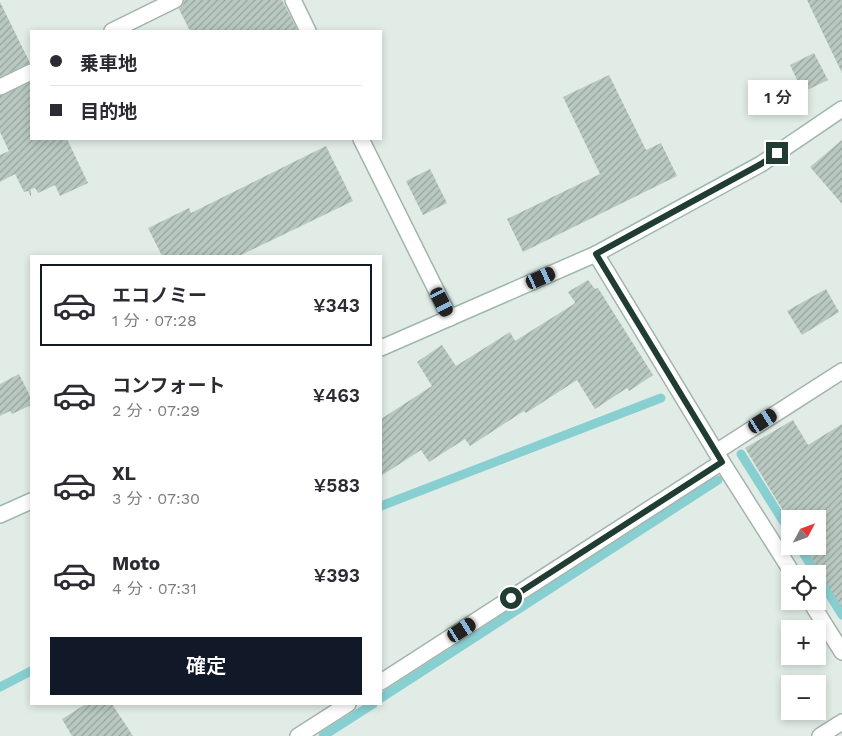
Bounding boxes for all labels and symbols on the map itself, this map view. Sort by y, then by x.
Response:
callout: 1 分 [747,80,807,116]
route end [766,142,788,164]
car [524,265,557,291]
car [428,285,455,319]
car [746,407,779,435]
north arrow [781,510,826,555]
route start [500,587,522,609]
car [445,616,478,644]

